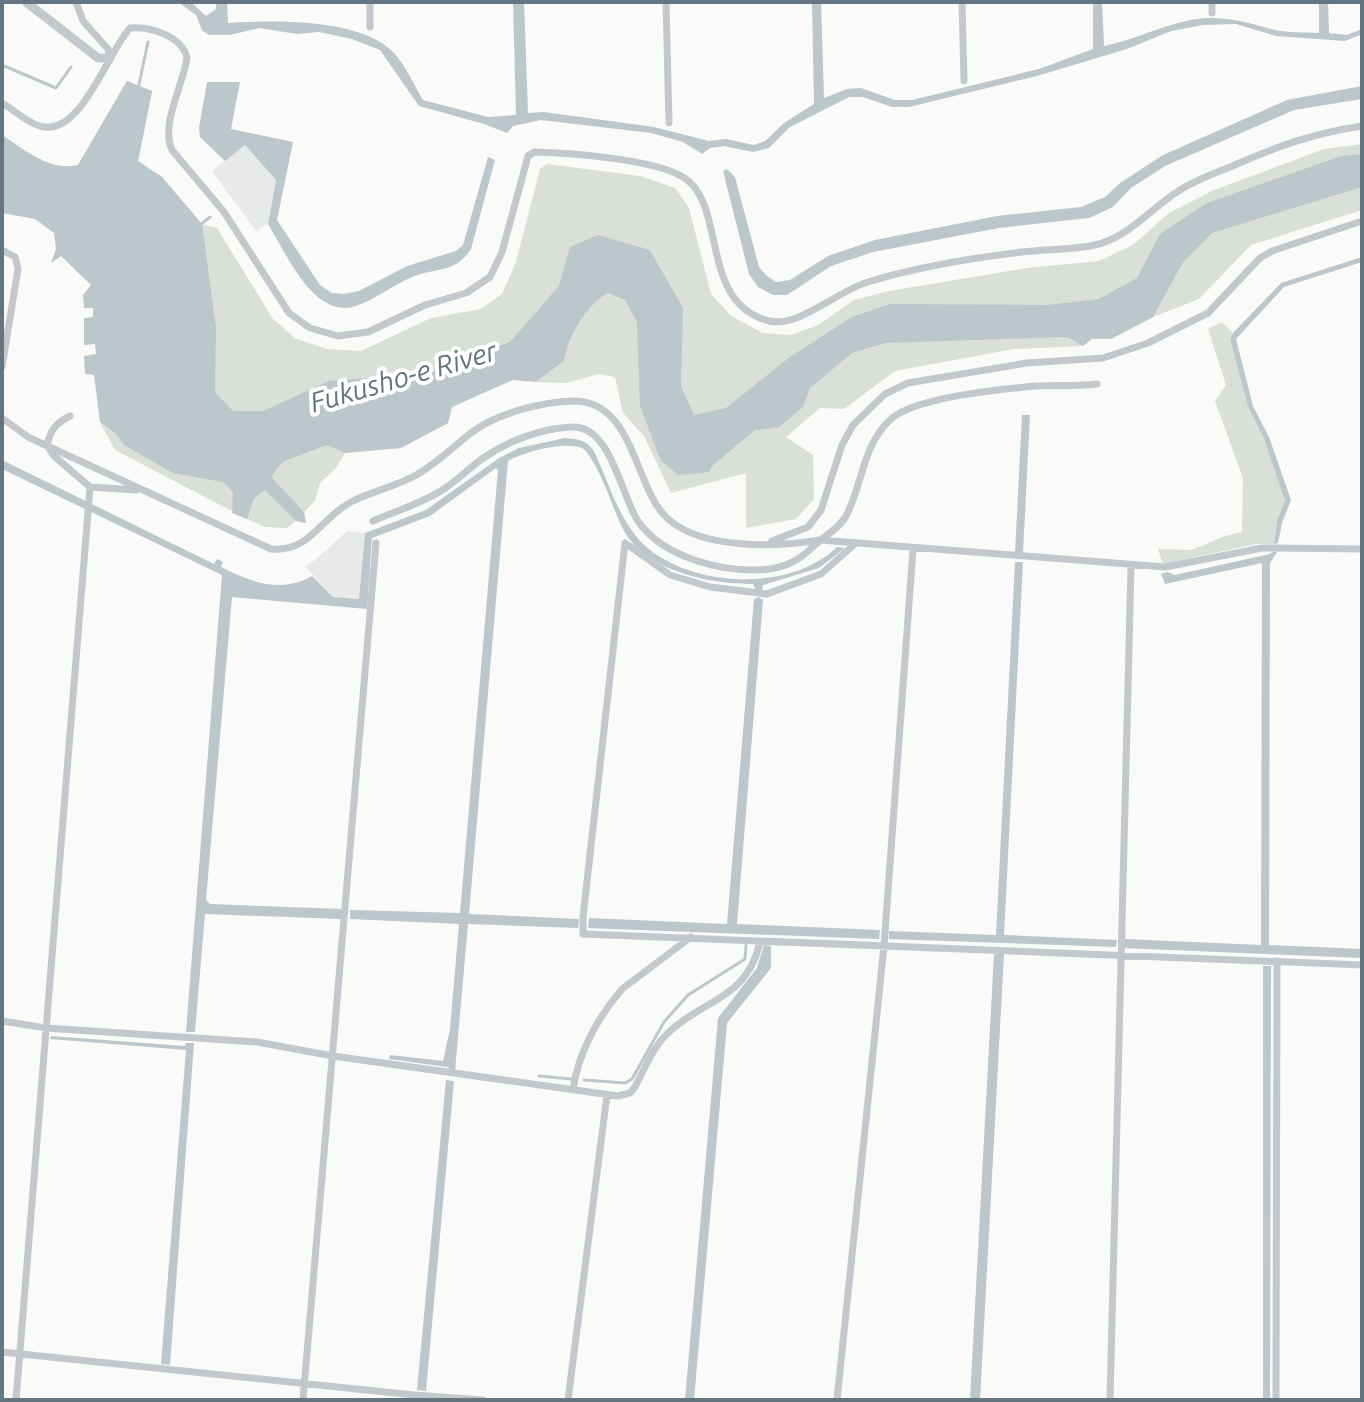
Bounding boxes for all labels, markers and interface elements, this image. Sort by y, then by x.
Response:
water label: Fukusho-e River [306,334,501,417]

